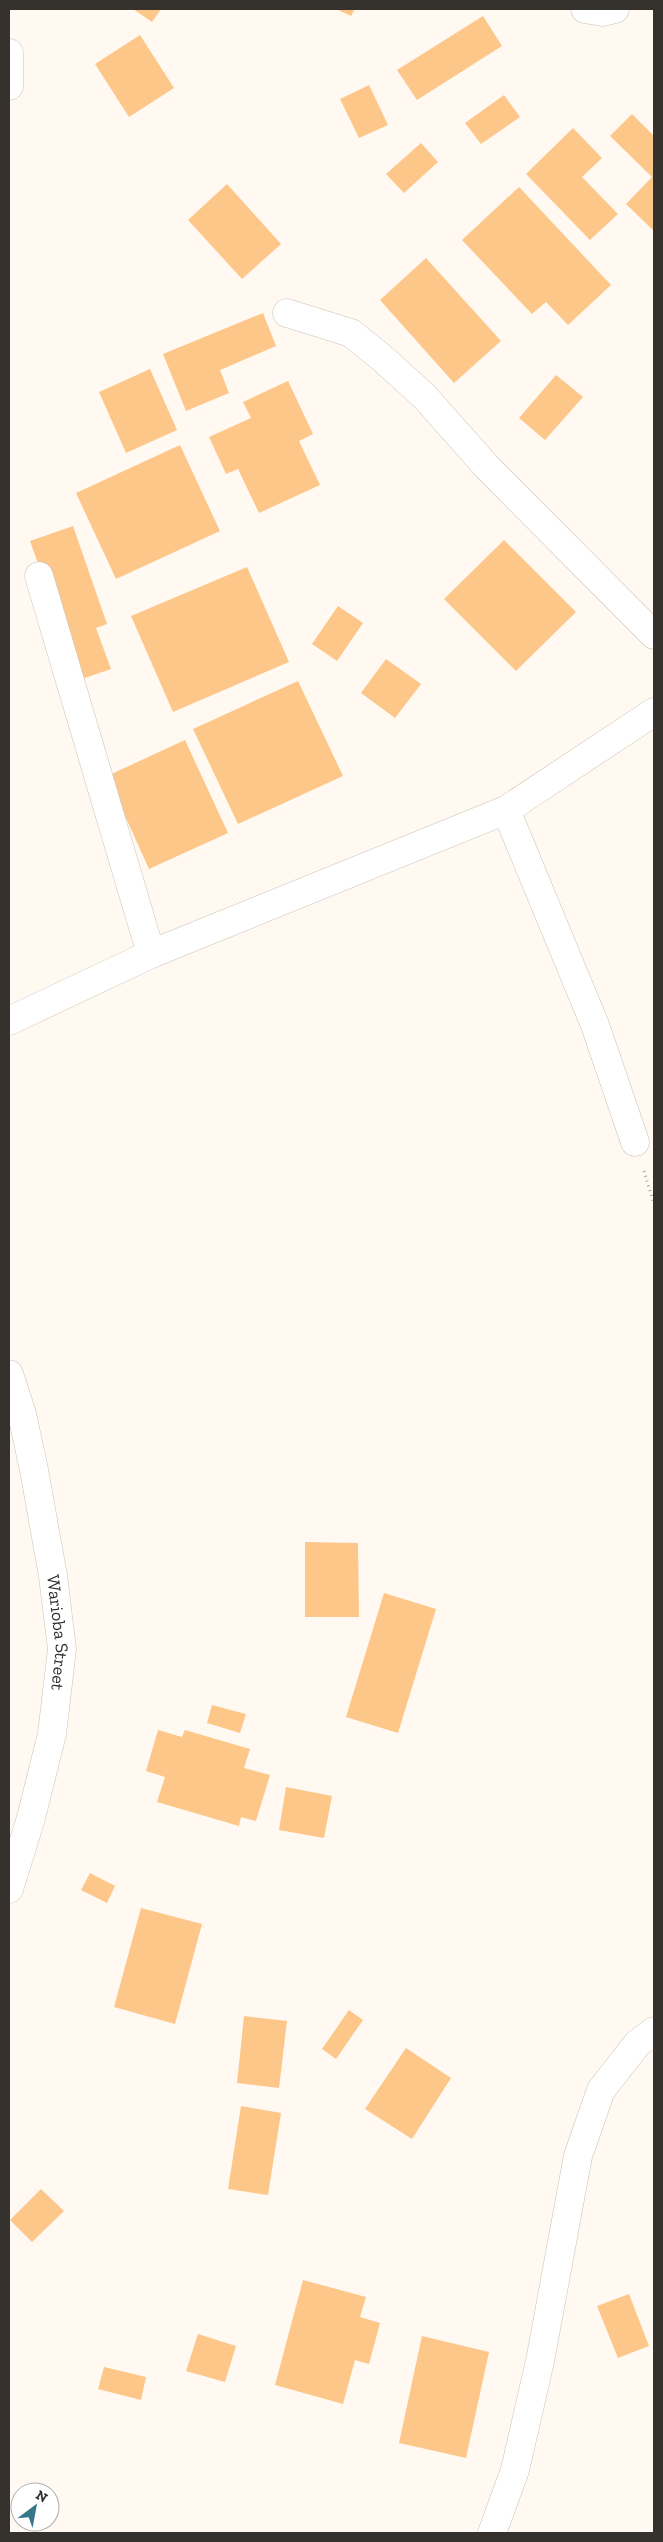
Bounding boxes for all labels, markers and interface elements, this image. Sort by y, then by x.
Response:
street label: Warioba Street [42,1573,73,1692]
north arrow [10,2482,60,2532]
text: N [33,2486,51,2507]

